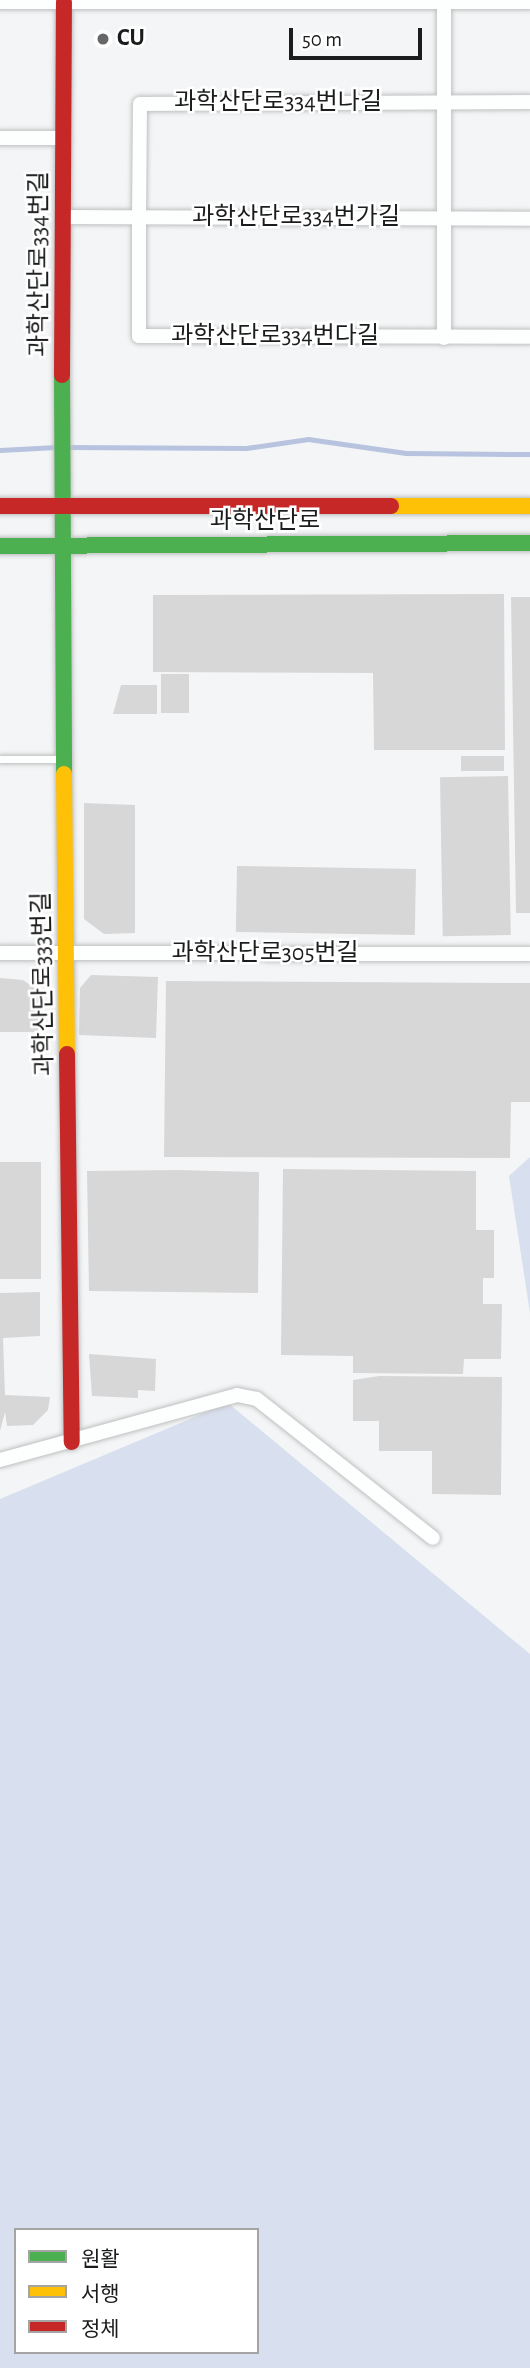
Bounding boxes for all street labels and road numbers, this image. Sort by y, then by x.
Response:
street label: 과학산단로334번나길 [174,89,382,117]
street label: 과학산단로334번길 [26,171,54,357]
street label: 과학산단로334번가길 [192,204,400,232]
street label: 과학산단로334번다길 [171,323,379,351]
street label: 과학산단로 [210,508,320,536]
street label: 과학산단로333번길 [28,892,60,1076]
street label: 과학산단로305번길 [171,940,359,968]

